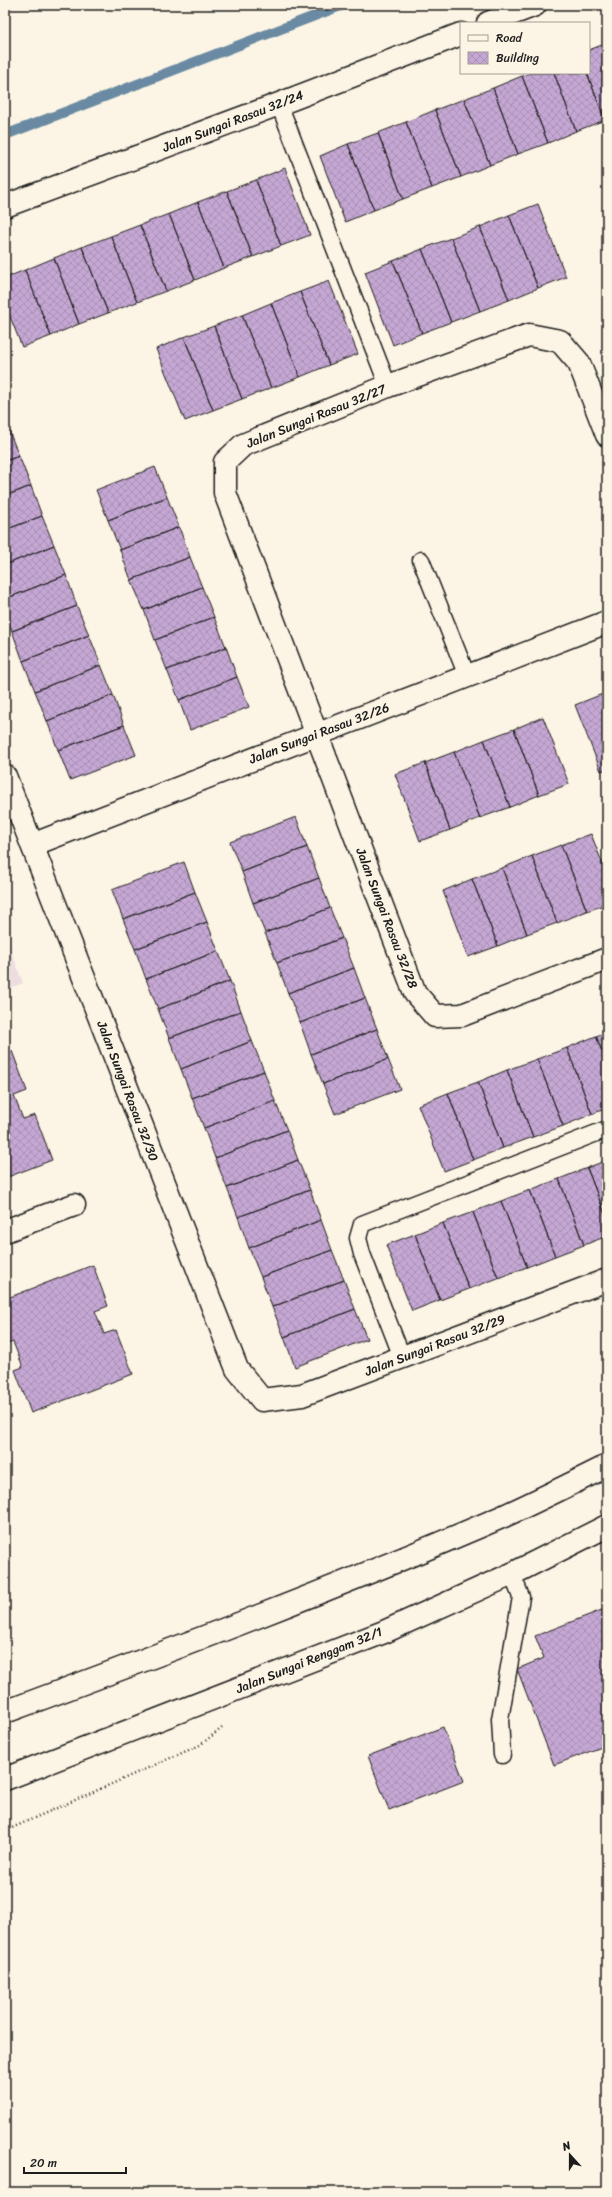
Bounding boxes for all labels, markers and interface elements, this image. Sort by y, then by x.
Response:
legend [460,22,590,74]
text: Road [496,27,523,49]
text: Building [496,47,539,69]
street label: Jalan Sungai Rasau 32/24 [158,83,307,159]
street label: Jalan Sungai Rasau 32/27 [242,377,391,455]
street label: Jalan Sungai Rasau 32/26 [245,696,393,771]
street label: Jalan Sungai Rasau 32/28 [349,843,425,992]
street label: Jalan Sungai Rasau 32/30 [90,1016,165,1165]
street label: Jalan Sungai Rasau 32/29 [360,1308,509,1383]
street label: Jalan Sungai Renggam 32/1 [231,1620,386,1700]
north arrow [550,2135,590,2175]
text: N [559,2136,574,2157]
scale bar [24,2149,126,2175]
text: 20 m [30,2152,57,2174]

